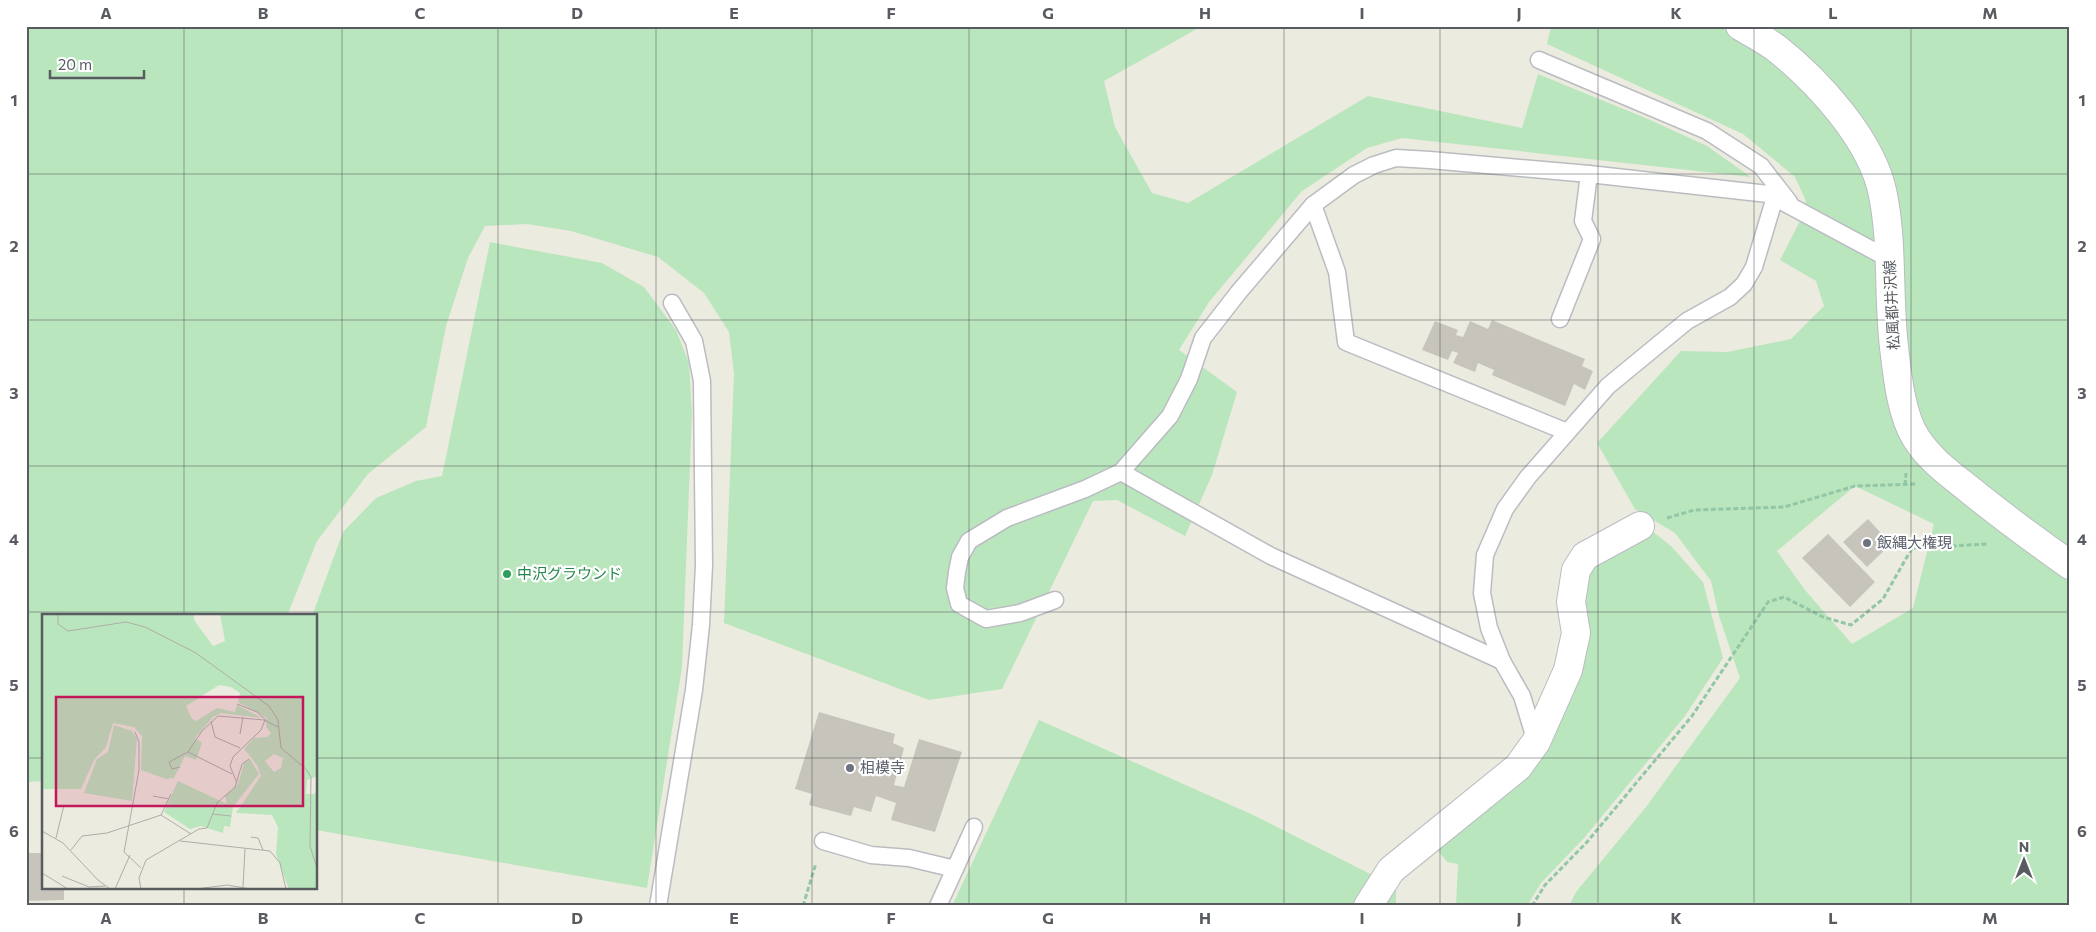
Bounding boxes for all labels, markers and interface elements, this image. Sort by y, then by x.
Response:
text: A [100,3,112,22]
text: B [258,3,269,22]
text: C [415,3,426,22]
text: D [571,3,583,22]
text: E [729,3,739,22]
text: F [886,3,896,22]
text: G [1042,3,1054,22]
text: H [1199,3,1211,22]
text: I [1359,3,1365,22]
text: J [1516,3,1522,22]
text: K [1670,3,1682,22]
text: L [1828,3,1838,22]
text: M [1982,3,1998,22]
scale bar [50,48,144,80]
text: 20 m [58,55,92,73]
text: 1 [10,90,18,109]
text: 1 [2078,90,2086,109]
text: 2 [9,236,19,255]
text: 2 [2077,236,2087,255]
street label: 松風都井沢線 [1880,260,1902,350]
text: 3 [9,383,19,402]
text: 3 [2077,383,2087,402]
text: 4 [9,529,19,548]
text: 4 [2077,529,2087,548]
place label: 飯縄大権現 [1877,533,1952,551]
marker: 飯縄大権現 [1861,537,1873,549]
place label: 中沢グラウンド [517,564,622,582]
marker: 中沢グラウンド [501,568,513,580]
inset map [42,614,318,890]
text: 5 [9,675,19,694]
text: 5 [2077,675,2087,694]
place label: 相模寺 [860,758,905,776]
marker: 相模寺 [844,762,856,774]
text: 6 [9,821,19,840]
text: 6 [2077,821,2087,840]
north arrow [1998,834,2048,884]
text: N [2019,838,2029,855]
text: A [100,908,112,927]
text: B [258,908,269,927]
text: C [415,908,426,927]
text: D [571,908,583,927]
text: E [729,908,739,927]
text: F [886,908,896,927]
text: G [1042,908,1054,927]
text: H [1199,908,1211,927]
text: I [1359,908,1365,927]
text: J [1516,908,1522,927]
text: K [1670,908,1682,927]
text: L [1828,908,1838,927]
text: M [1982,908,1998,927]

